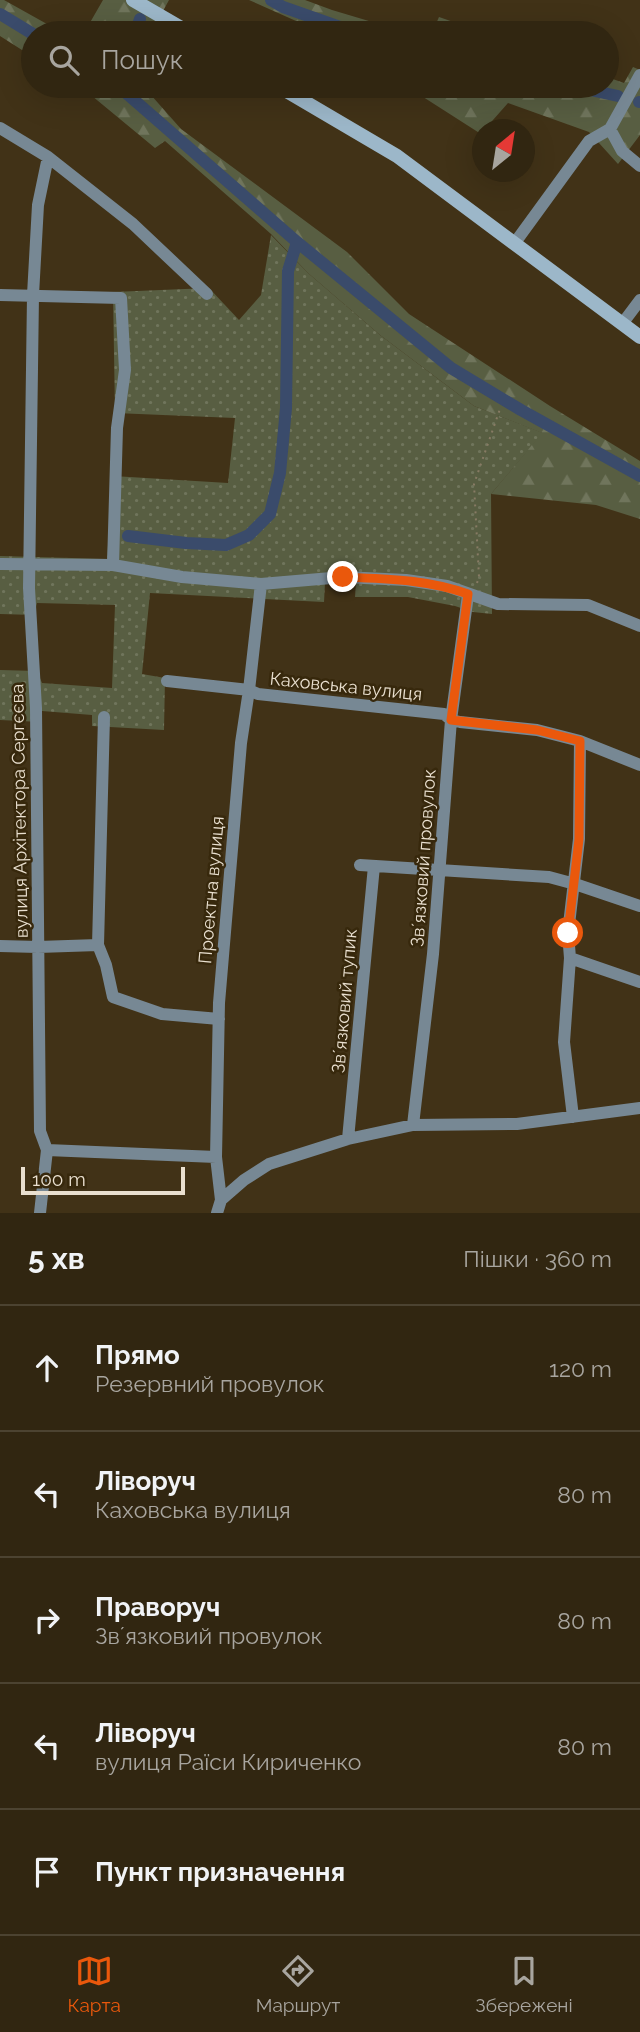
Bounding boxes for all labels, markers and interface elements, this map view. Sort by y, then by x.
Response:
search box [21,21,619,98]
icon: search [45,41,83,79]
text: Пошук [101,45,183,75]
north arrow [472,119,535,182]
route end [327,561,358,592]
street label: Каховська вулиця [269,668,423,704]
street label: вулиця Архітектора Сергєєва [6,684,32,938]
street label: Звʼязковий провулок [406,768,440,948]
street label: Проектна вулиця [194,815,228,965]
route start [552,917,583,948]
street label: Звʼязковий тупик [327,928,361,1074]
scale bar [21,1164,186,1196]
text: 100 m [32,1168,86,1190]
text: 5 хв [28,1241,85,1276]
text: Пішки · 360 m [463,1245,612,1272]
text: Прямо [95,1340,180,1370]
icon: ahead [28,1349,66,1387]
text: 120 m [549,1355,612,1382]
text: Резервний провулок [95,1370,324,1397]
text: Ліворуч [95,1466,196,1496]
icon: left [28,1475,66,1513]
text: 80 m [557,1481,612,1508]
text: Каховська вулиця [95,1496,291,1523]
text: Праворуч [95,1592,220,1622]
icon: right [28,1601,66,1639]
text: 80 m [557,1607,612,1634]
text: Звʼязковий провулок [95,1622,322,1649]
text: Ліворуч [95,1718,196,1748]
icon: left [28,1727,66,1765]
text: 80 m [557,1733,612,1760]
text: вулиця Раїси Кириченко [95,1748,361,1775]
icon: arrive [28,1853,66,1891]
text: Пункт призначення [95,1857,345,1887]
tab: Карта [67,1952,121,2016]
tab: Маршрут [256,1952,340,2016]
tab: Збережені [475,1952,573,2016]

